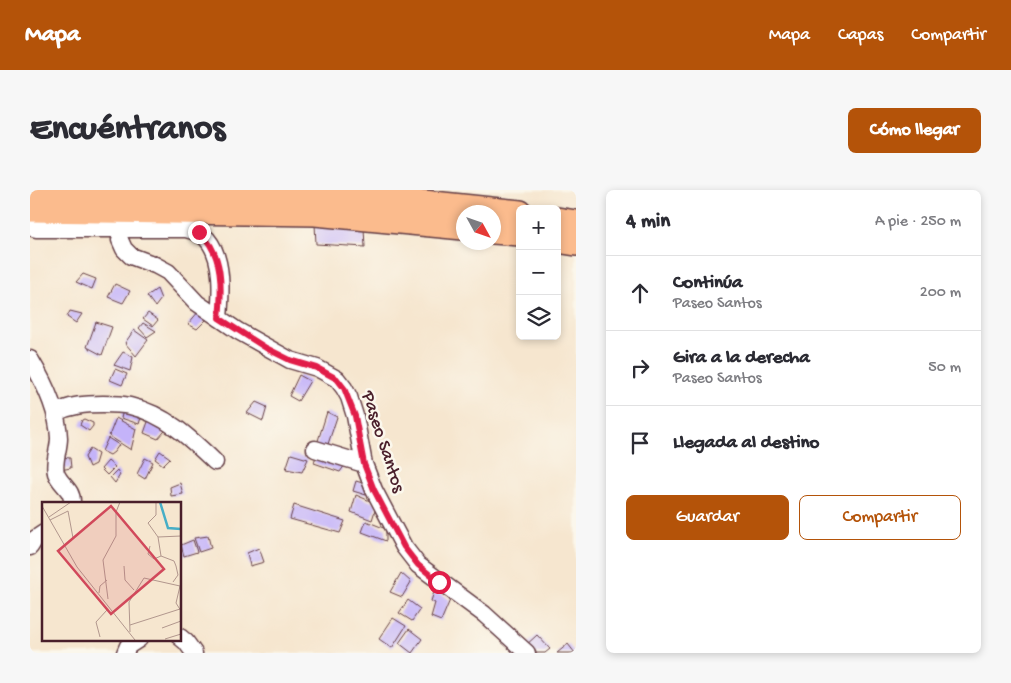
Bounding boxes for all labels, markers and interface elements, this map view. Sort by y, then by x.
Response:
text: Mapa [25,21,80,50]
text: Mapa [769,25,810,46]
text: Capas [838,25,883,46]
text: Compartir [911,25,986,46]
button: Cómo llegar [848,108,981,153]
text: Encuéntranos [30,110,225,151]
north arrow [456,205,501,250]
map controls [516,205,561,340]
button: + [516,205,561,250]
text: 4 min [626,210,670,235]
text: A pie · 250 m [875,213,961,232]
route end [188,221,211,244]
button: − [516,250,561,295]
text: Continúa [673,272,743,295]
icon: ahead [626,279,654,307]
text: 200 m [920,284,961,303]
button: layers [516,295,561,340]
text: Paseo Santos [673,295,762,314]
text: Gira a la derecha [673,347,810,370]
icon: right [626,354,654,382]
text: 50 m [928,359,961,378]
text: Paseo Santos [673,370,762,389]
street label: Paseo Santos [354,387,410,497]
icon: arrive [626,429,654,457]
text: Llegada al destino [673,432,819,455]
button: Guardar [626,495,789,540]
button: Compartir [799,495,961,540]
inset map [42,502,181,640]
route start [428,571,451,594]

